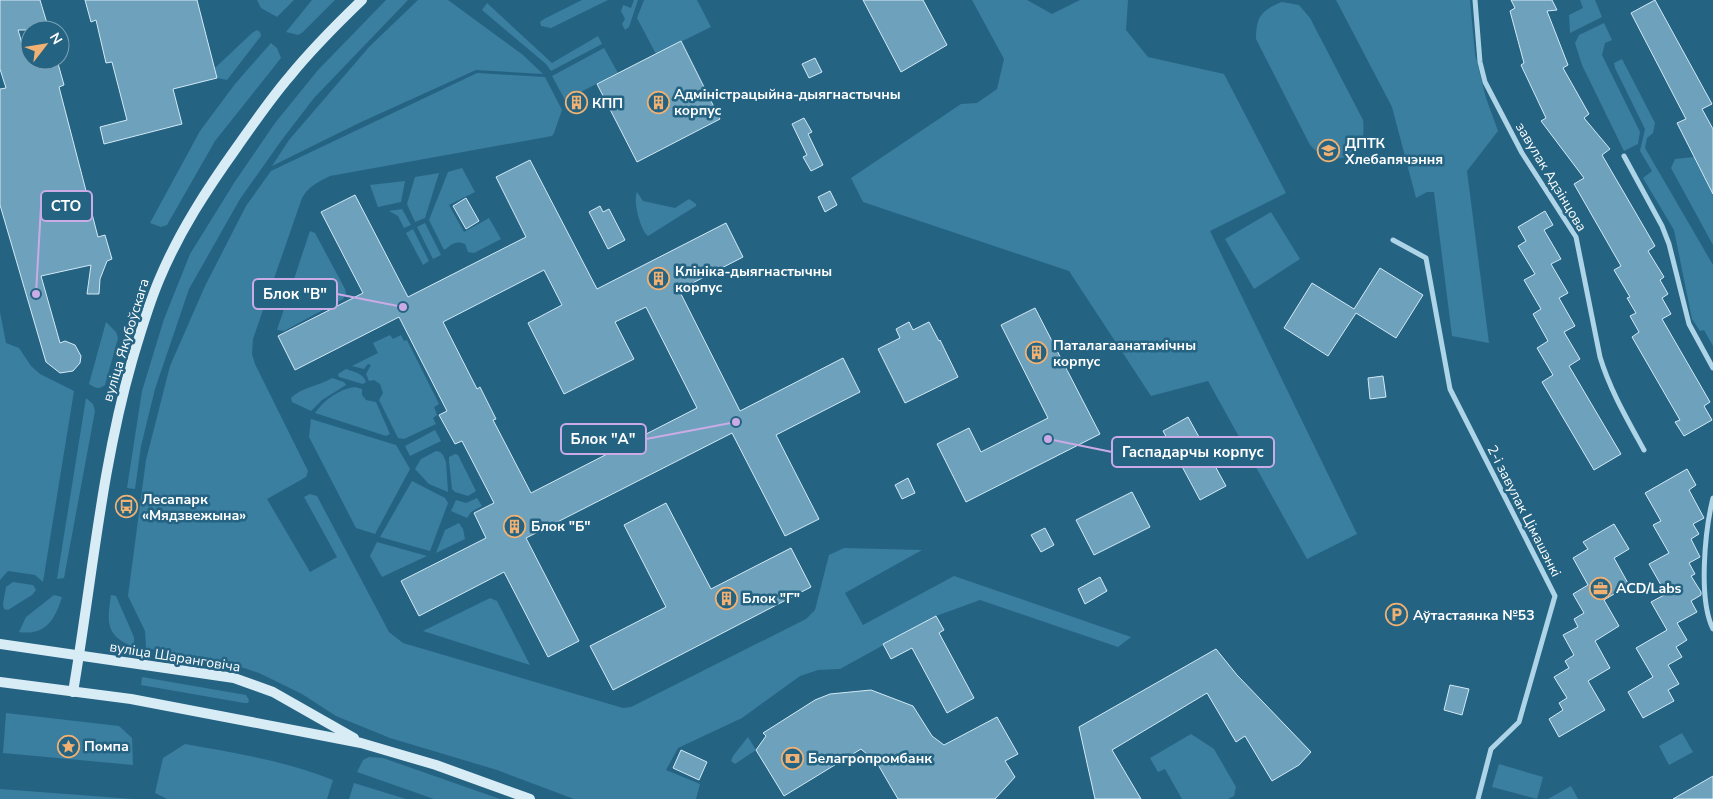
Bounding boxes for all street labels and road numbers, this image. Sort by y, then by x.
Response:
street label: завулак Адзінцова [1511,119,1591,235]
street label: вуліца Якубоўскага [98,276,154,404]
street label: 2-і завулак Цімашэнкі [1483,442,1565,580]
street label: вуліца Шаранговіча [108,637,242,677]

